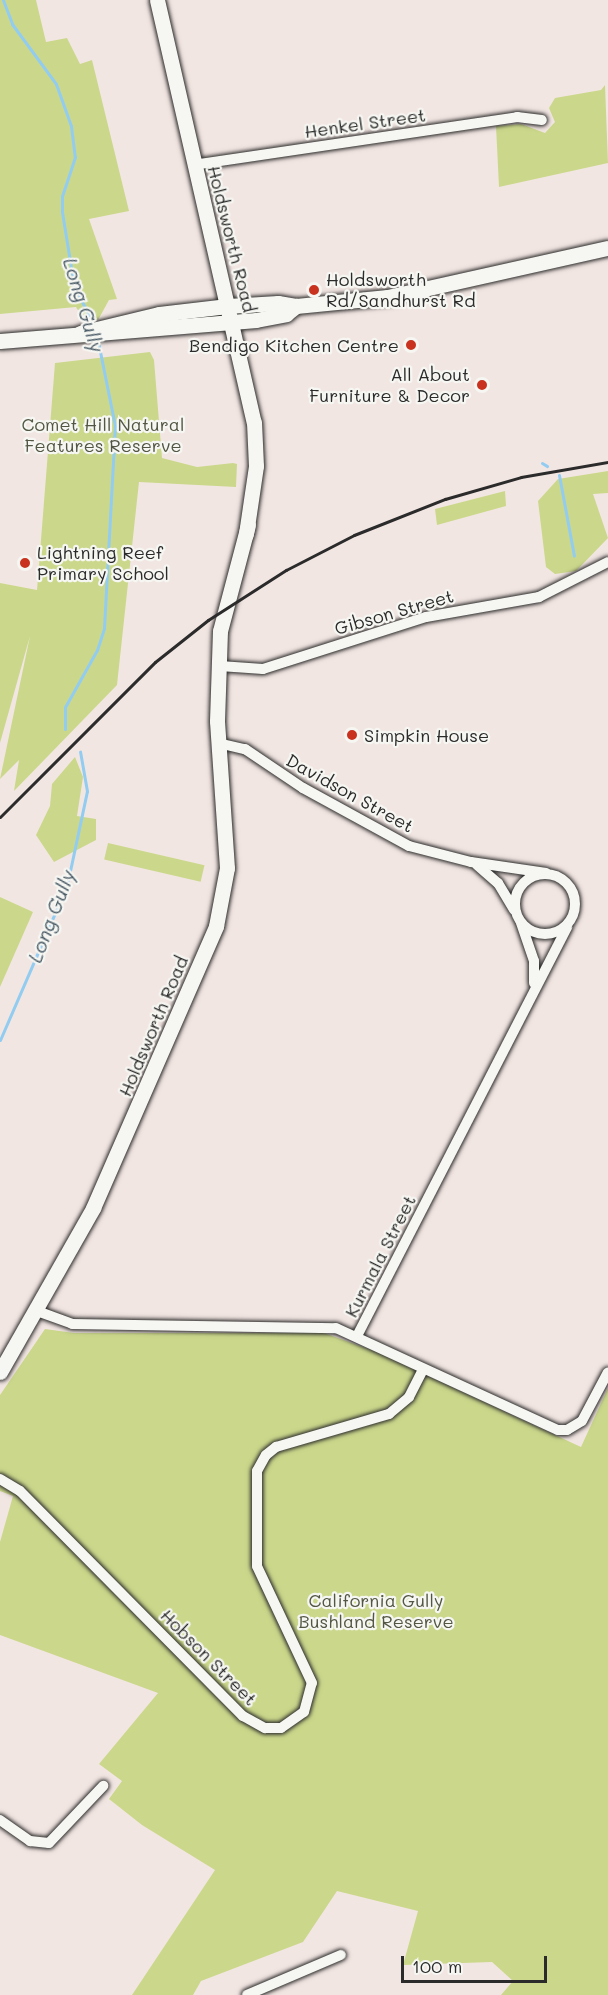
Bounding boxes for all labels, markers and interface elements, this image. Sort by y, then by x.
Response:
street label: Henkel Street [303,104,427,142]
street label: Holdsworth Road [203,163,261,315]
water label: Long Gully [58,255,110,355]
place label: Holdsworth Rd/Sandhurst Rd [326,269,476,312]
marker: Holdsworth Rd/Sandhurst Rd [307,283,321,297]
place label: Bendigo Kitchen Centre [189,334,399,356]
marker: Bendigo Kitchen Centre [404,338,418,352]
place label: All About Furniture & Decor [309,364,470,406]
marker: All About Furniture & Decor [475,378,489,392]
park label: Comet Hill Natural Features Reserve [22,414,184,456]
place label: Lightning Reef Primary School [37,542,169,584]
marker: Lightning Reef Primary School [18,556,32,570]
street label: Gibson Street [332,585,456,639]
place label: Simpkin House [364,724,489,746]
marker: Simpkin House [345,728,359,742]
street label: Davidson Street [282,749,418,837]
water label: Long Gully [22,866,80,966]
street label: Holdsworth Road [114,952,192,1100]
street label: Kurmala Street [340,1191,420,1321]
park label: California Gully Bushland Reserve [298,1590,454,1632]
street label: Hobson Street [156,1604,262,1710]
scale bar [404,1944,550,1982]
text: 100 m [412,1954,462,1978]

